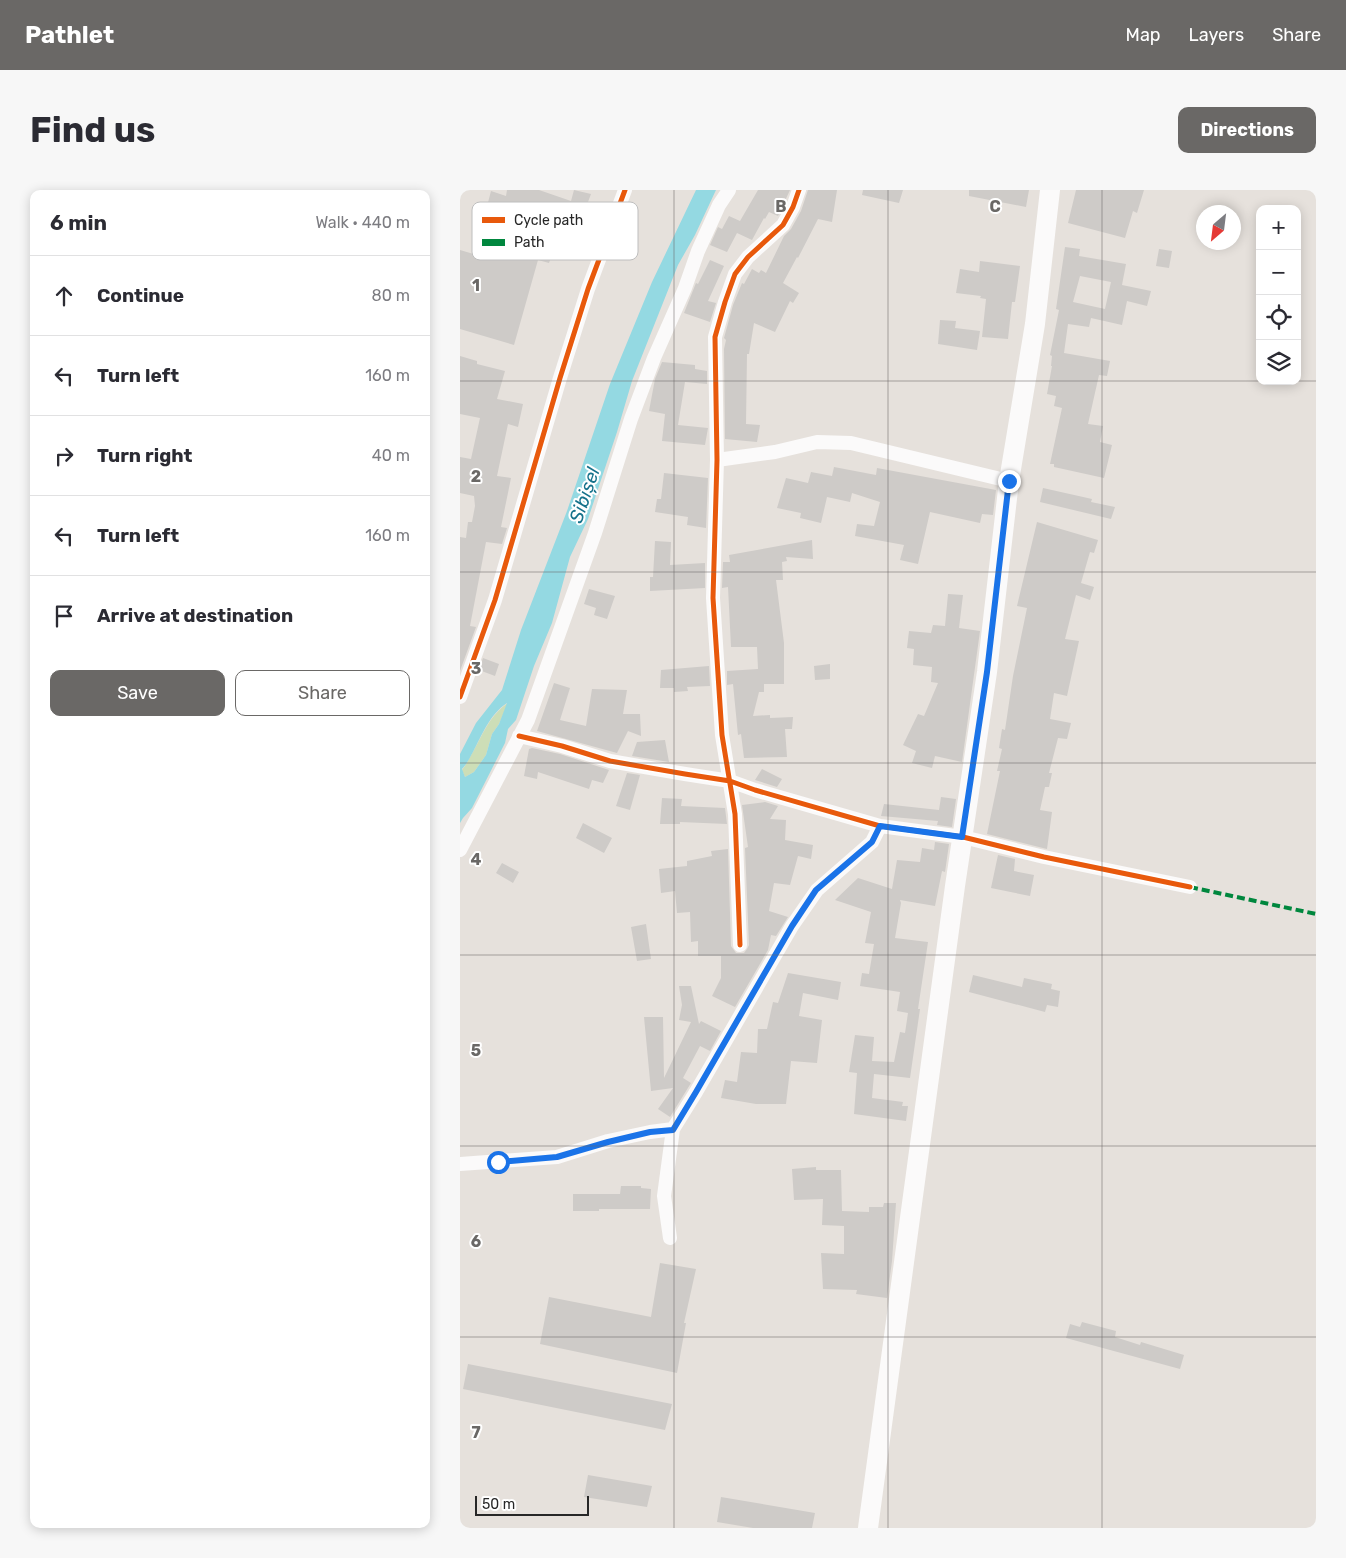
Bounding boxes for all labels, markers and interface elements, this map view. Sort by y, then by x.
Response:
text: Pathlet [25,21,114,49]
text: Map [1126,24,1161,46]
text: Layers [1189,24,1244,46]
text: Share [1272,24,1321,46]
button: Directions [1178,107,1316,153]
text: Find us [30,109,155,151]
text: B [775,197,787,216]
text: C [989,197,1001,216]
legend [472,202,638,260]
north arrow [1196,205,1241,250]
map controls [1256,205,1301,385]
button: + [1256,205,1301,250]
text: 6 min [50,210,107,235]
text: Cycle path [514,212,583,229]
text: Walk · 440 m [315,213,410,232]
text: Path [514,234,545,251]
button: − [1256,250,1301,295]
text: 1 [472,276,480,295]
icon: ahead [50,282,78,310]
text: Continue [97,284,184,307]
text: 80 m [372,286,410,305]
button: locate [1256,295,1301,340]
button: layers [1256,340,1301,385]
icon: left [50,362,78,390]
text: Turn left [97,364,179,387]
text: 160 m [365,366,410,385]
icon: right [50,442,78,470]
text: Turn right [97,444,192,467]
text: 40 m [372,446,410,465]
water label: Sibișel [564,464,605,526]
text: 2 [471,467,481,486]
route end [998,470,1021,493]
icon: left [50,522,78,550]
text: Turn left [97,524,179,547]
text: 160 m [365,526,410,545]
icon: arrive [50,602,78,630]
text: Arrive at destination [97,604,293,627]
text: 3 [471,659,481,678]
button: Save [50,670,225,716]
button: Share [235,670,410,716]
text: 4 [471,850,482,869]
text: 5 [471,1041,481,1060]
route start [487,1151,510,1174]
text: 6 [471,1232,481,1251]
text: 7 [471,1423,481,1442]
scale bar [475,1493,589,1516]
text: 50 m [482,1496,515,1513]

